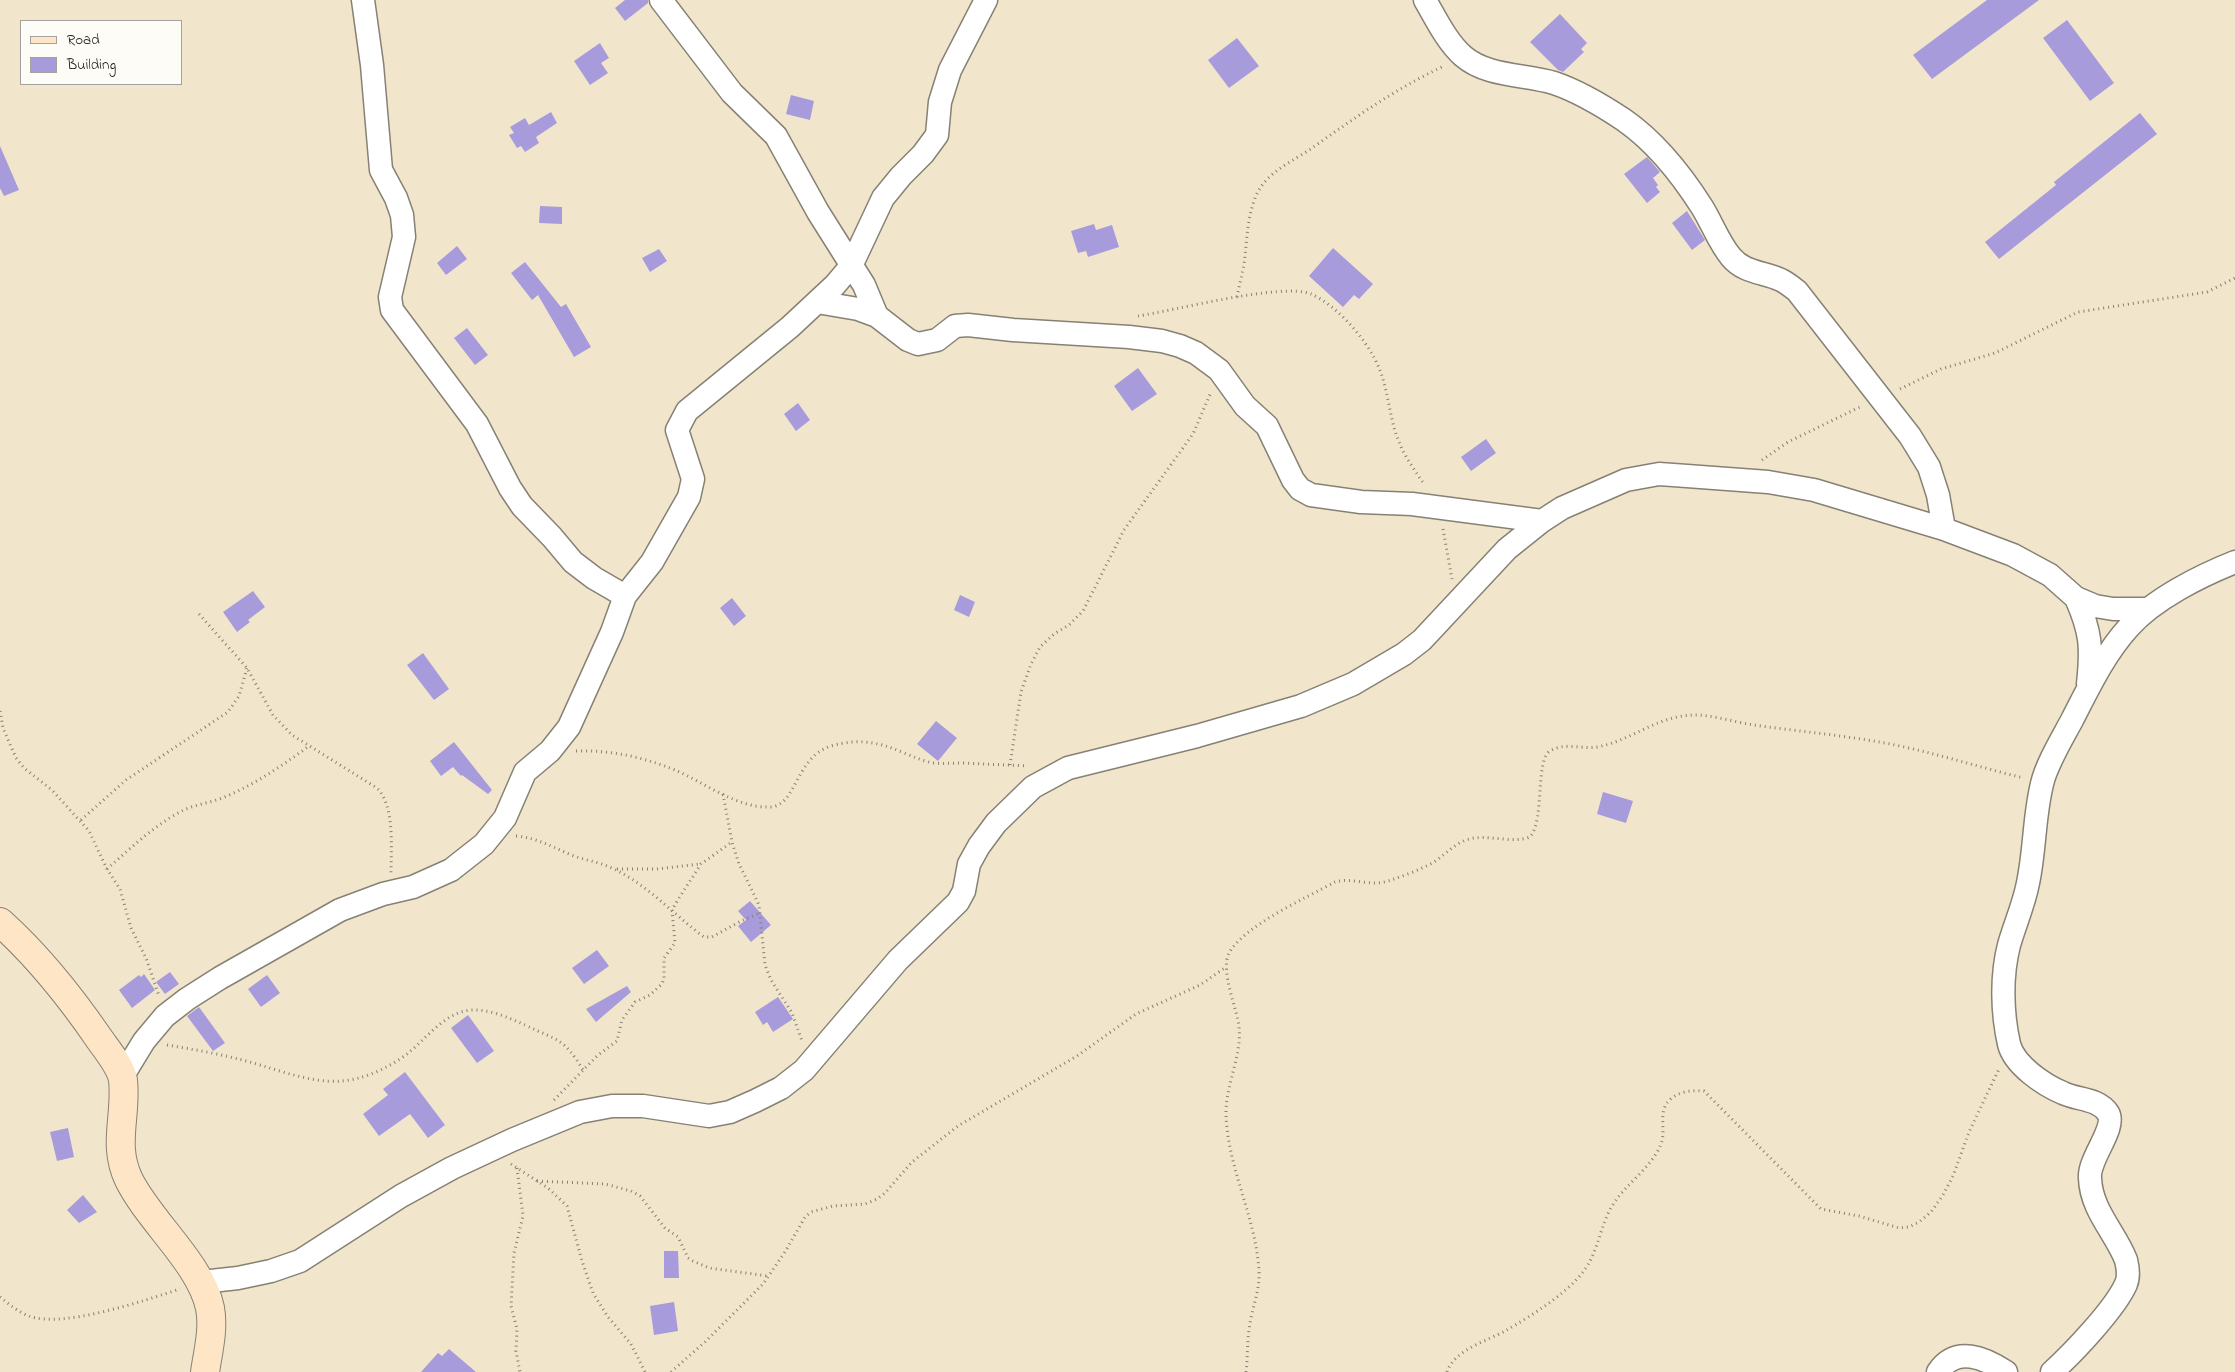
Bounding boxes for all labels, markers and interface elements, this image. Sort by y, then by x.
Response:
legend [20,20,182,85]
text: Road [67,29,100,51]
text: Building [67,54,116,76]

